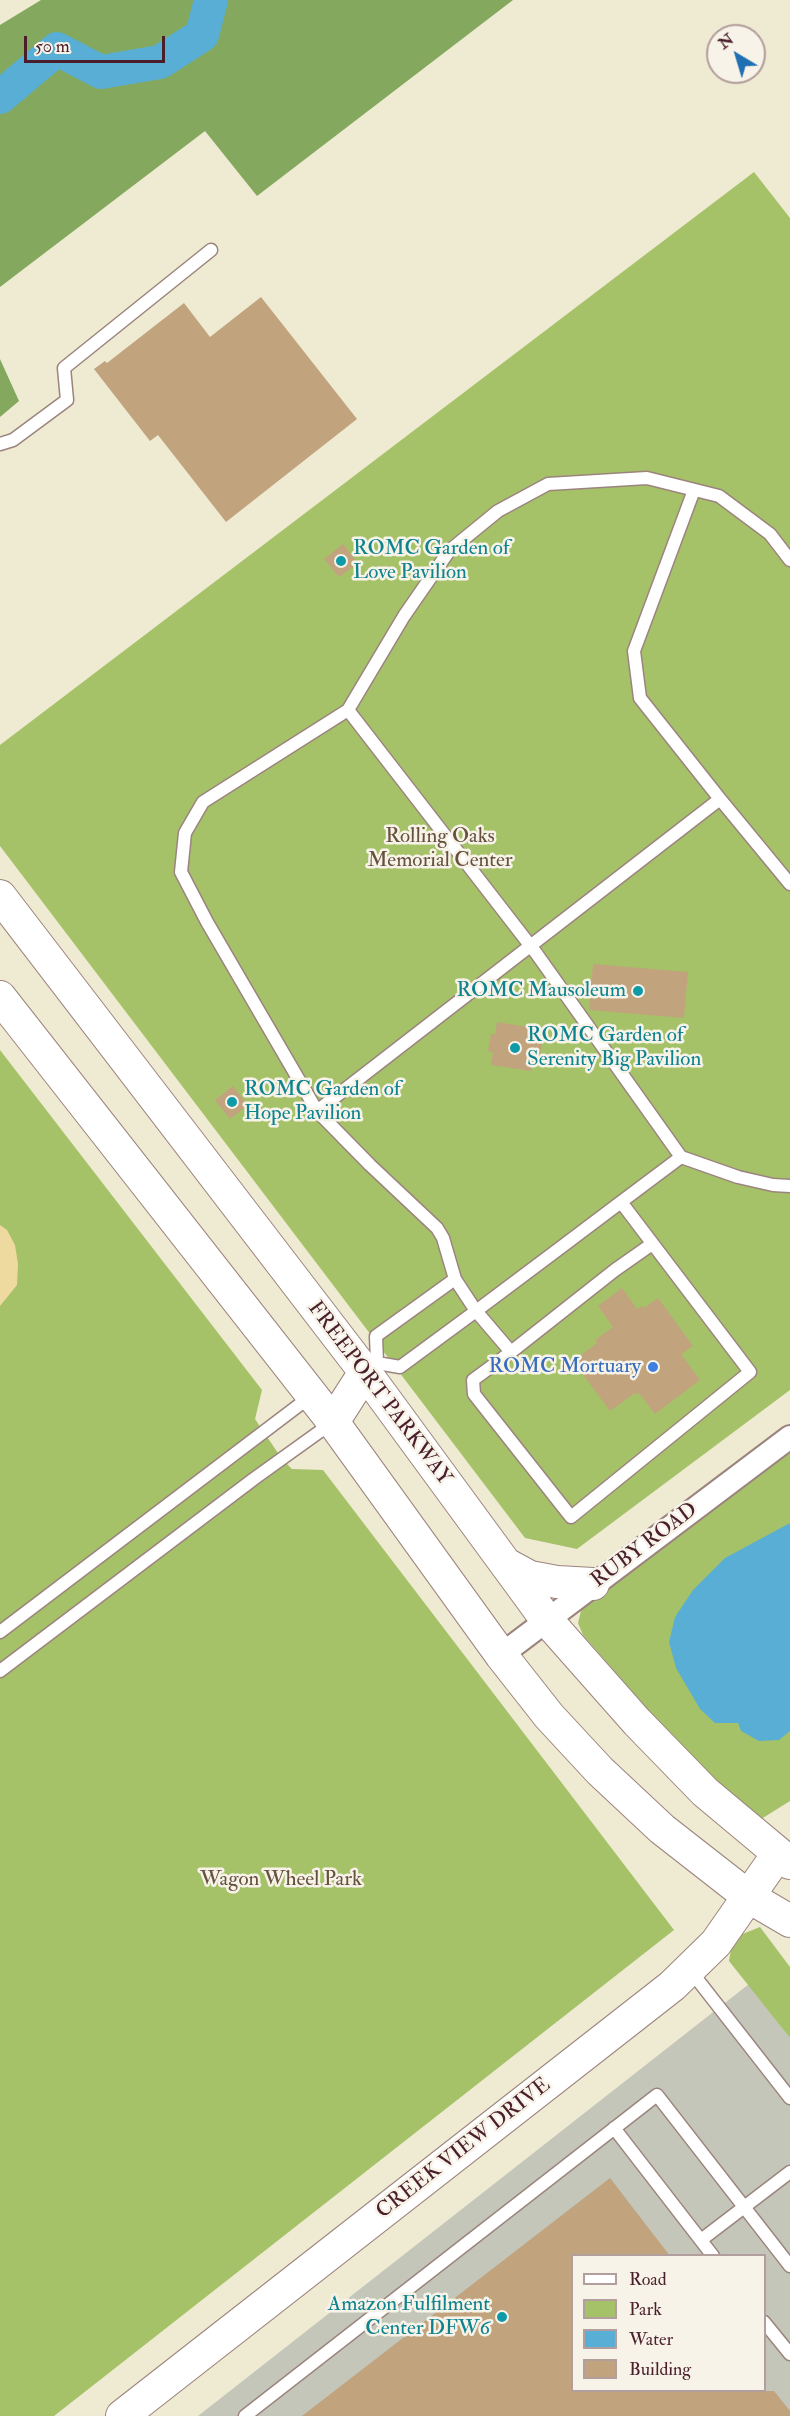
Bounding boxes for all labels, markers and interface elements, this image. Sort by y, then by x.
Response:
scale bar [27,24,168,62]
north arrow [706,24,766,84]
text: N [714,29,738,54]
text: 50 m [35,35,70,58]
place label: ROMC Garden of Love Pavilion [353,536,510,586]
marker: ROMC Garden of Love Pavilion [334,554,348,568]
park label: Rolling Oaks Memorial Center [367,824,513,874]
place label: ROMC Mausoleum [456,978,626,1004]
marker: ROMC Mausoleum [631,984,645,998]
place label: ROMC Garden of Serenity Big Pavilion [527,1023,701,1073]
marker: ROMC Garden of Serenity Big Pavilion [508,1041,522,1055]
place label: ROMC Garden of Hope Pavilion [244,1077,401,1127]
marker: ROMC Garden of Hope Pavilion [225,1095,239,1109]
street label: FREEPORT PARKWAY [302,1297,456,1491]
place label: ROMC Mortuary [488,1354,641,1380]
marker: ROMC Mortuary [646,1360,660,1374]
street label: RUBY ROAD [587,1498,703,1594]
park label: Wagon Wheel Park [200,1867,362,1893]
street label: CREEK VIEW DRIVE [372,2073,556,2225]
legend [571,2254,766,2392]
text: Road [629,2268,667,2291]
place label: Amazon Fulfilment Center DFW6 [328,2292,490,2342]
text: Park [629,2298,662,2321]
marker: Amazon Fulfilment Center DFW6 [495,2310,509,2324]
text: Water [629,2328,673,2351]
text: Building [629,2358,691,2381]

